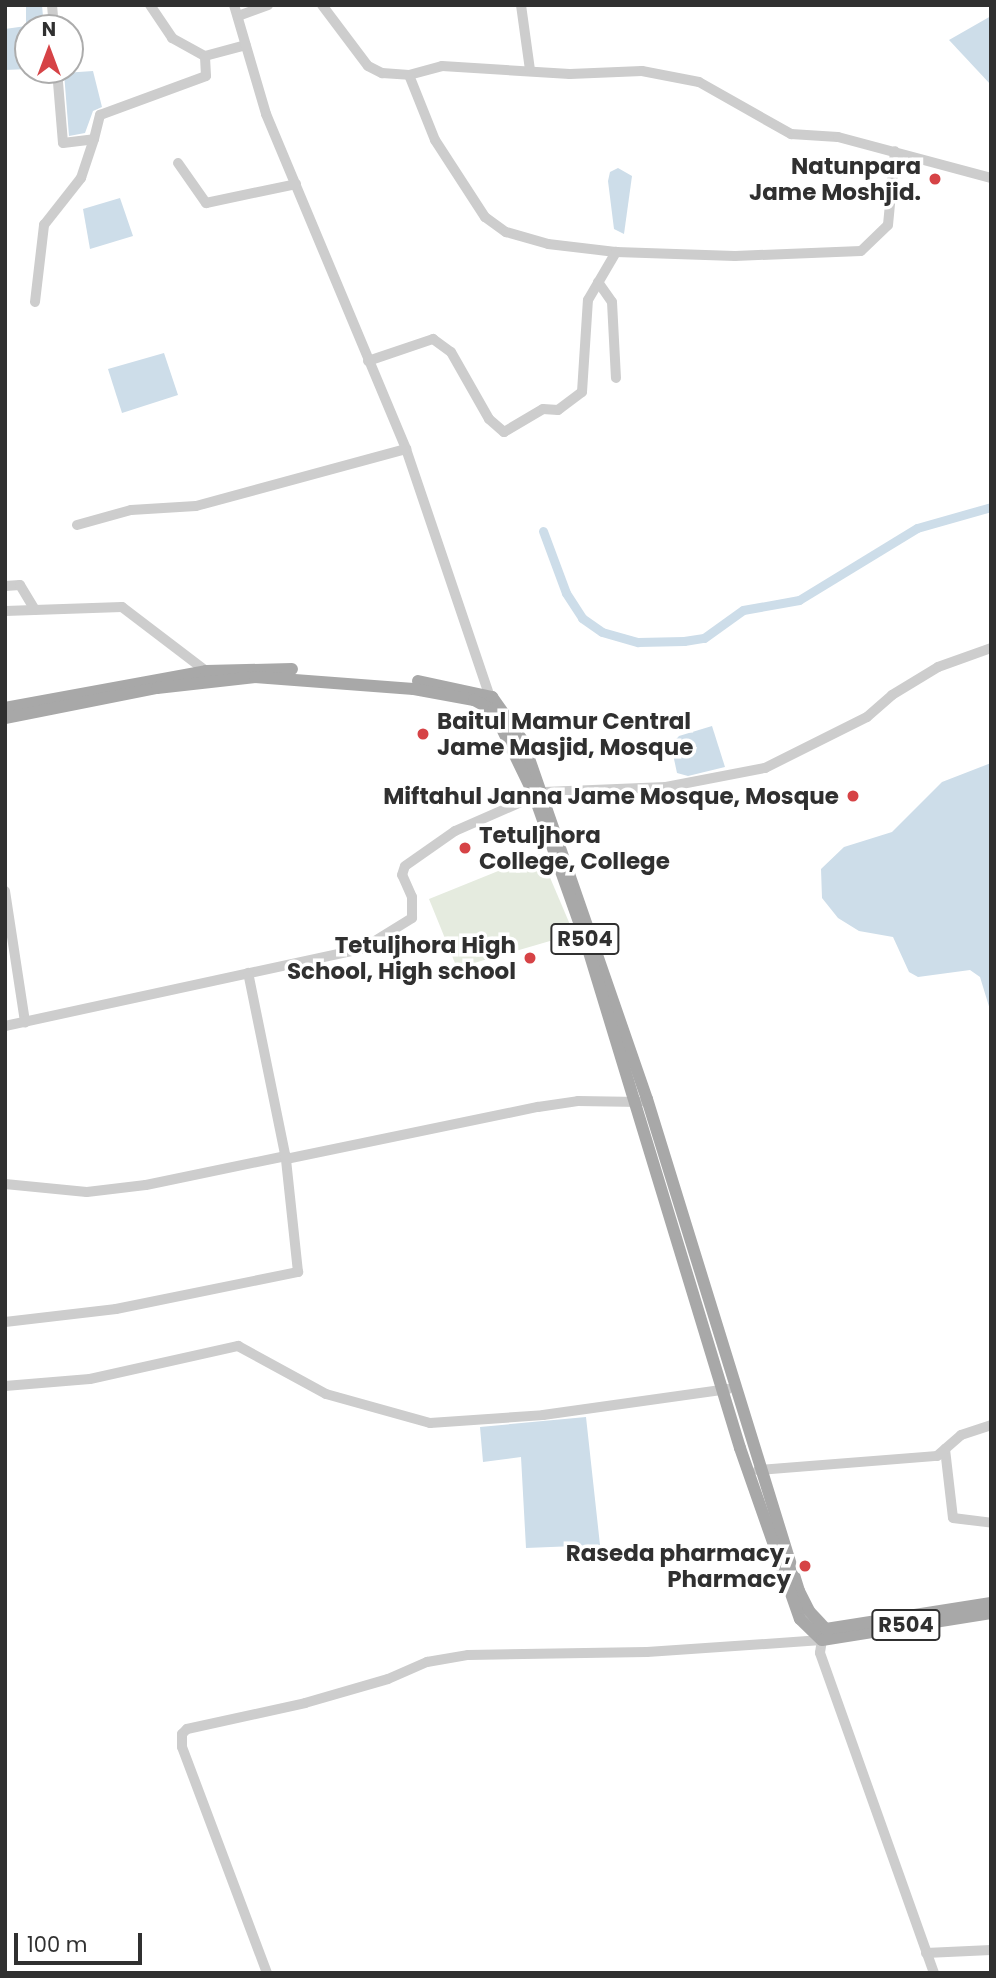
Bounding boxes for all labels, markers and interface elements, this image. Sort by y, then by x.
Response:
north arrow [14,14,84,84]
text: N [42,16,56,43]
place label: Natunpara Jame Moshjid. [749,152,921,206]
marker: Natunpara Jame Moshjid. [927,171,943,187]
place label: Baitul Mamur Central Jame Masjid, Mosque [437,707,693,761]
marker: Baitul Mamur Central Jame Masjid, Mosque [415,726,431,742]
place label: Miftahul Janna Jame Mosque, Mosque [383,782,839,810]
marker: Miftahul Janna Jame Mosque, Mosque [845,788,861,804]
place label: Tetuljhora College, College [479,821,670,875]
marker: Tetuljhora College, College [457,840,473,856]
road number: R504 [550,922,620,956]
place label: Tetuljhora High School, High school [287,931,516,985]
marker: Tetuljhora High School, High school [522,950,538,966]
place label: Raseda pharmacy, Pharmacy [566,1539,791,1593]
marker: Raseda pharmacy, Pharmacy [797,1558,813,1574]
road number: R504 [871,1608,941,1642]
scale bar [18,1918,145,1962]
text: 100 m [27,1930,87,1959]

